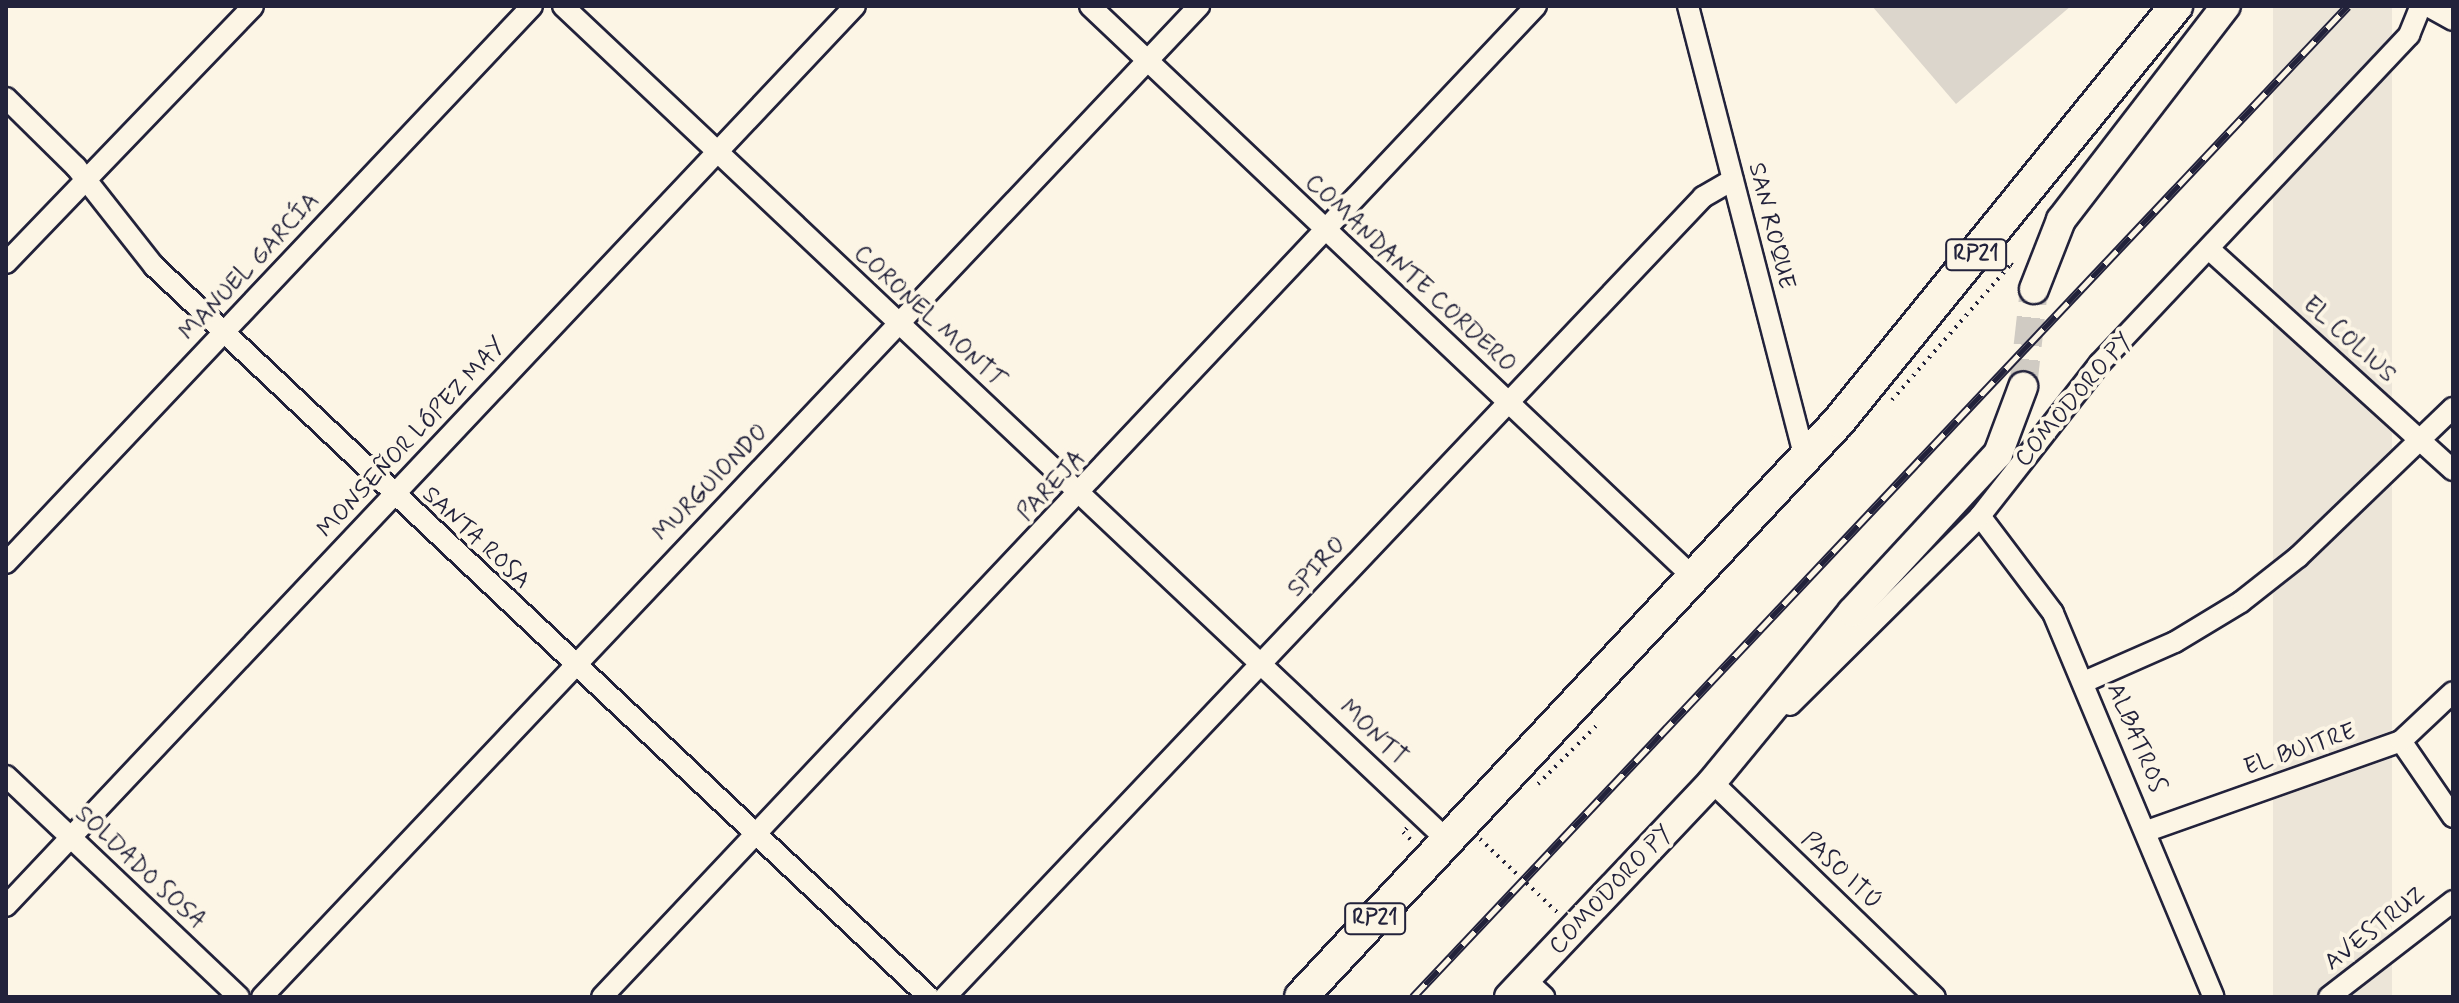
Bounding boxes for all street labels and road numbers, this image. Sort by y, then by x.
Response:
street label: SAN ROQUE [1741,160,1801,292]
street label: COMANDANTE CORDERO [1298,168,1522,380]
street label: MANUEL GARCÍA [174,187,326,347]
road number: RP21 [1944,237,2008,273]
street label: CORONEL MONTT [848,240,1010,394]
street label: EL COLIUS [2294,288,2404,392]
street label: COMODORO PY [2009,326,2139,474]
street label: MONSEÑOR LÓPEZ MAY [311,331,513,545]
street label: MURGUIONDO [648,418,774,548]
street label: PAREJA [1012,444,1092,528]
street label: SANTA ROSA [416,480,536,596]
street label: SPIRO [1282,531,1352,603]
street label: ALBATROS [2100,679,2172,797]
street label: MONTT [1333,694,1413,772]
street label: EL BUITRE [2235,716,2365,784]
street label: SOLDADO SOSA [69,800,211,936]
street label: COMODORO PY [1543,819,1679,961]
street label: PASO ITÚ [1793,824,1889,918]
street label: AVESTRUZ [2319,881,2431,977]
road number: RP21 [1343,901,1407,937]

